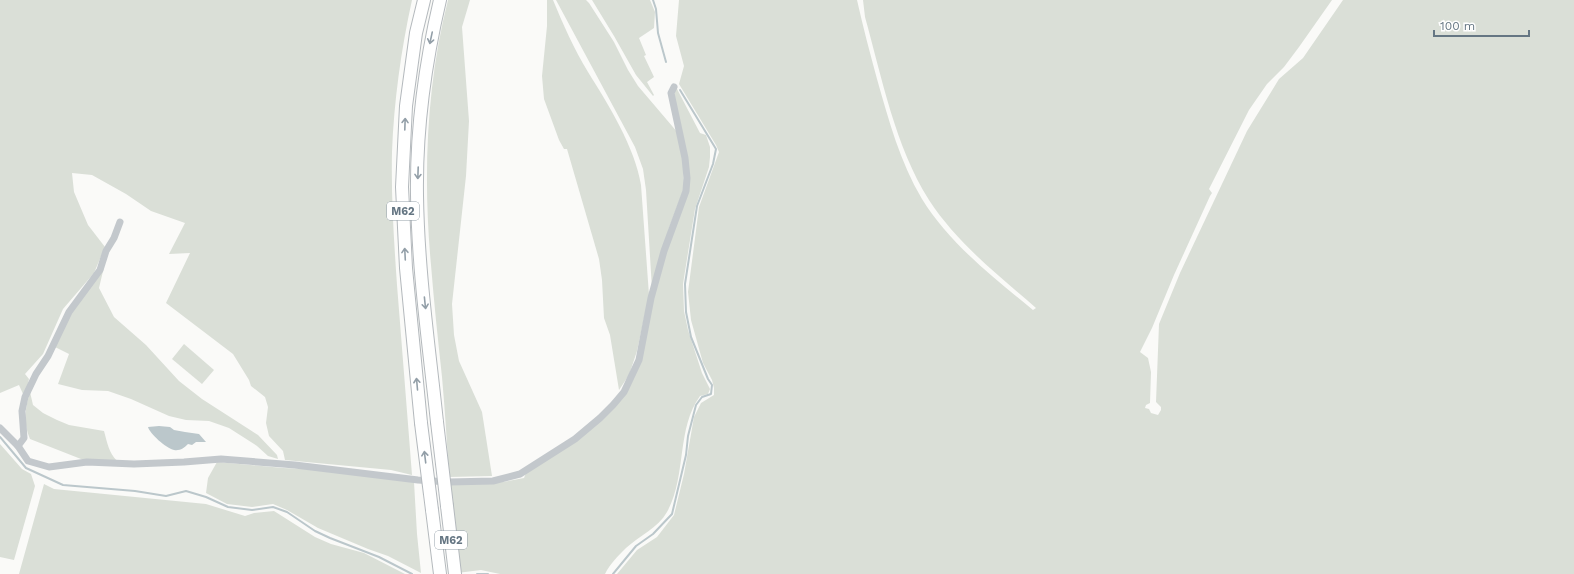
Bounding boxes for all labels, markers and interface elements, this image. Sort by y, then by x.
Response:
scale bar [1434,12,1529,38]
text: 100 m [1440,19,1475,33]
one-way arrow [427,31,435,44]
one-way arrow [401,118,409,131]
one-way arrow [414,166,422,179]
road number: M62 [387,202,419,220]
one-way arrow [402,248,409,261]
one-way arrow [421,296,429,309]
one-way arrow [413,378,421,391]
one-way arrow [421,451,429,464]
road number: M62 [435,531,467,549]

